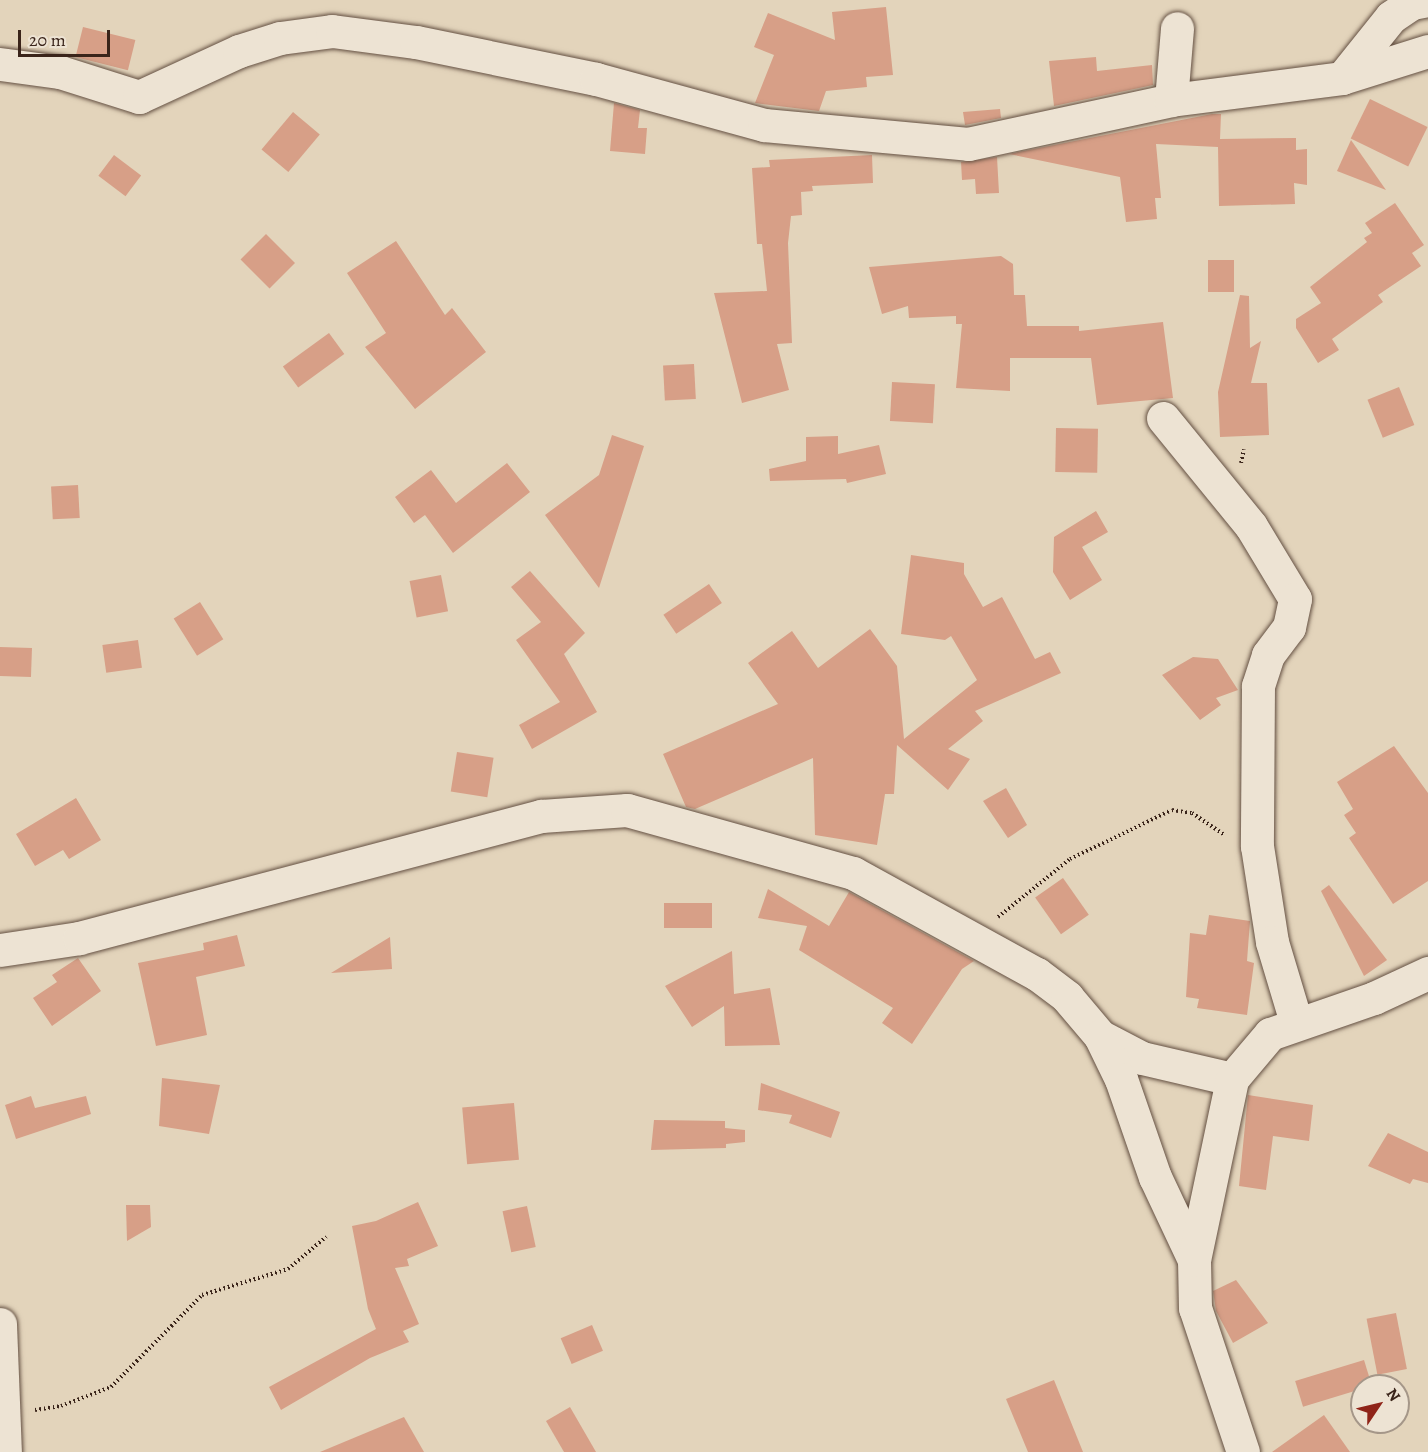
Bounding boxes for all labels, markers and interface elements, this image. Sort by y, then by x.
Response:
scale bar [21,18,112,56]
text: 20 m [29,28,66,52]
north arrow [1350,1374,1410,1434]
text: N [1381,1384,1405,1406]

